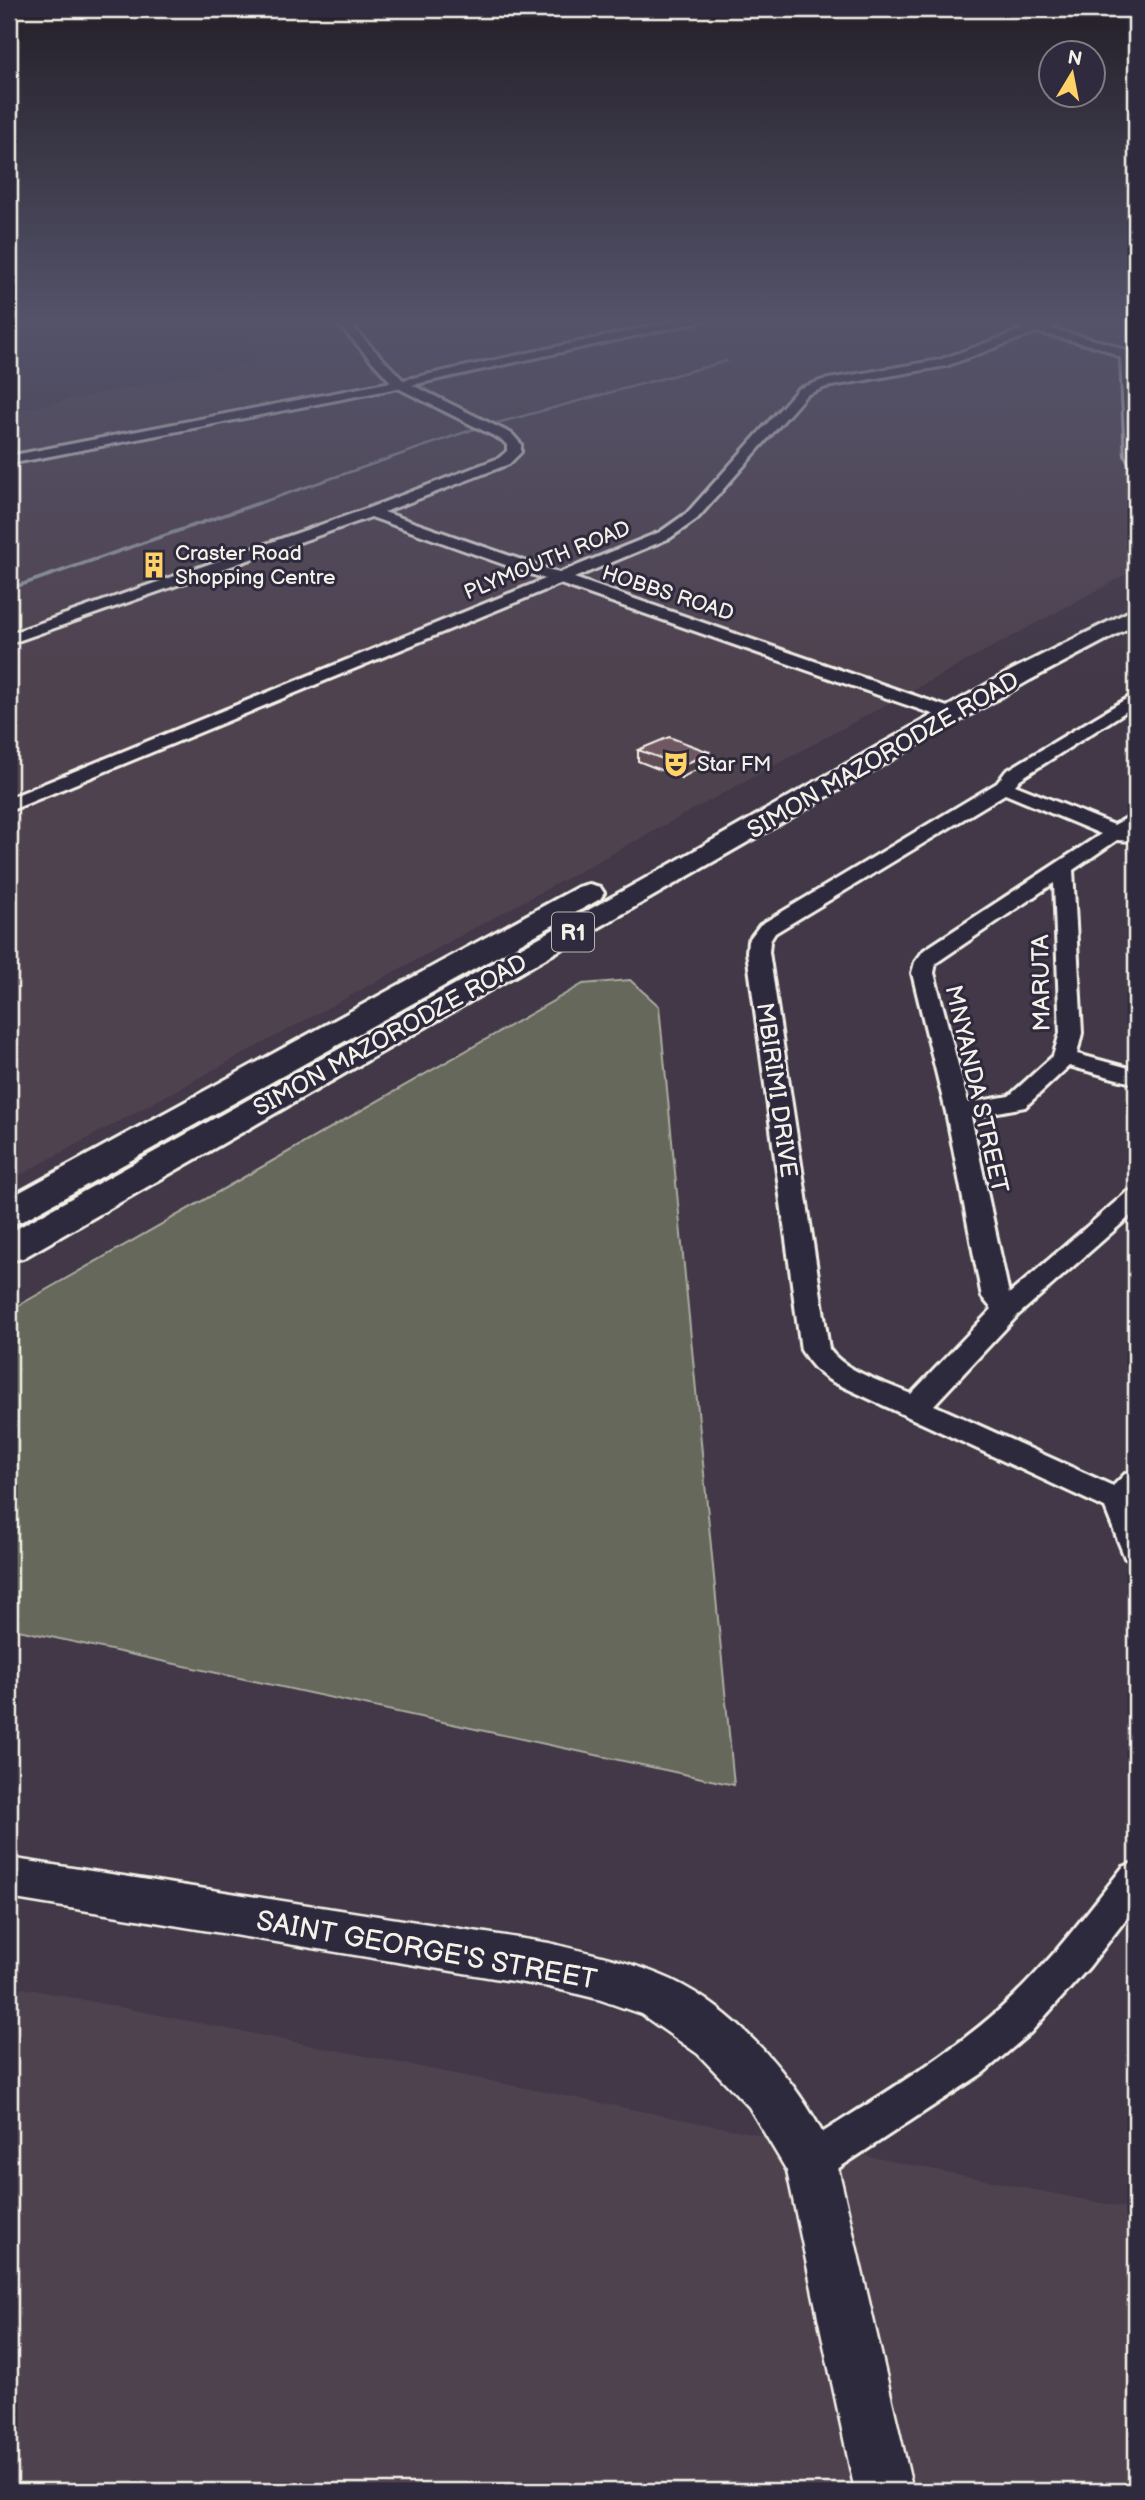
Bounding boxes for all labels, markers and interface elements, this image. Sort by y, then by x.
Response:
north arrow [1036,38,1106,108]
text: N [1066,46,1084,71]
street label: PLYMOUTH ROAD [460,516,634,605]
place label: Craster Road Shopping Centre [175,541,335,590]
building icon: Craster Road Shopping Centre [139,550,169,580]
street label: HOBBS ROAD [599,560,737,627]
street label: SIMON MAZORODZE ROAD [742,666,1024,845]
theatre icon: Star FM [661,749,691,779]
place label: Star FM [697,752,771,777]
road number: R1 [552,912,594,951]
street label: MARUTA [1026,934,1057,1032]
street label: SIMON MAZORODZE ROAD [248,948,532,1123]
street label: MNYANDA STREET [938,982,1015,1196]
street label: MBIRIMI DRIVE [750,1001,803,1179]
street label: SAINT GEORGE'S STREET [254,1904,600,1997]

